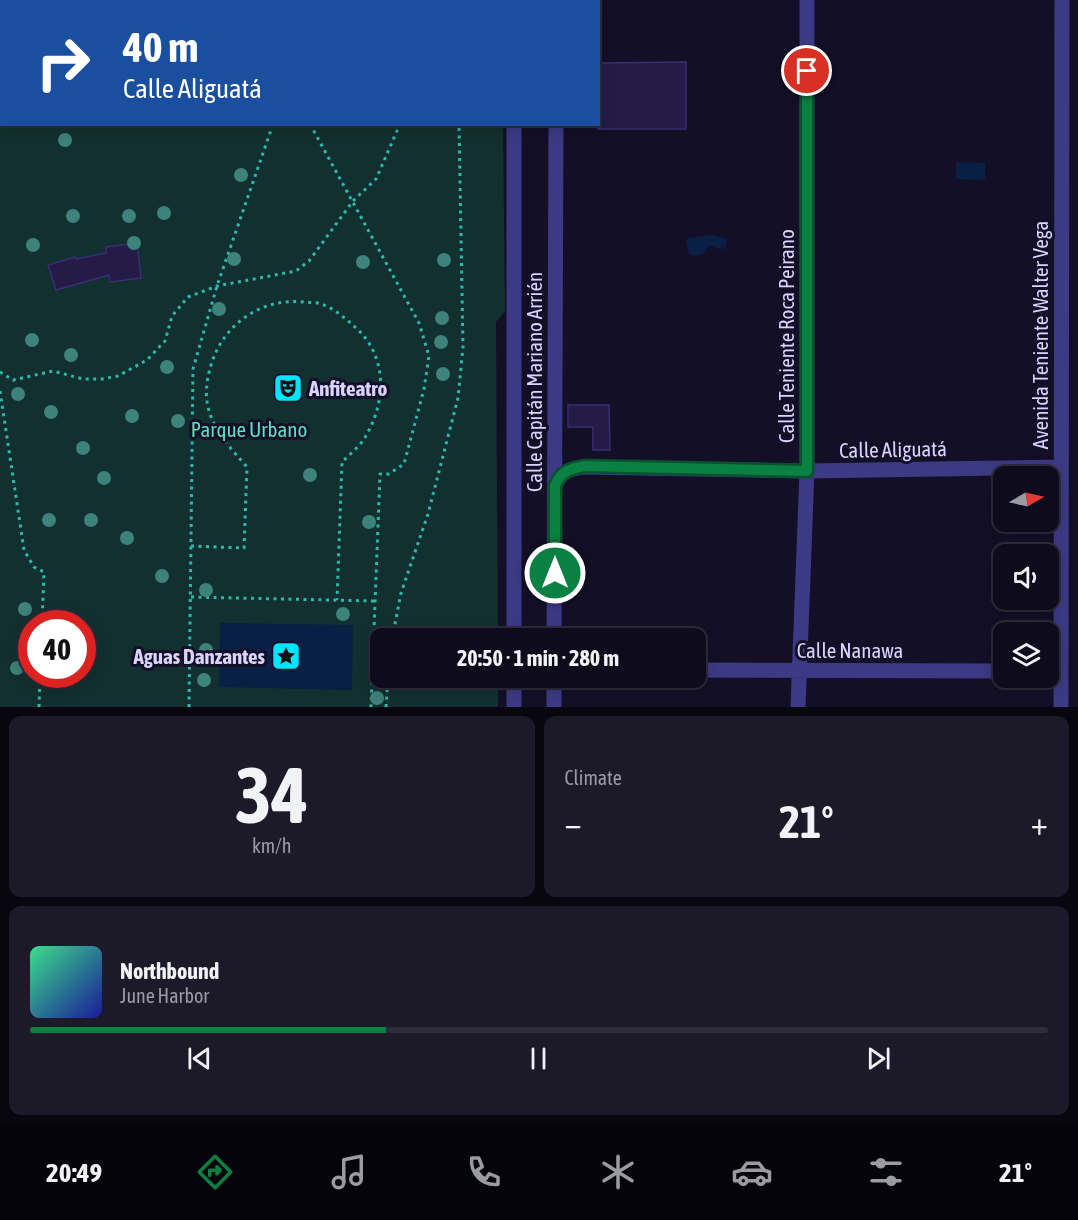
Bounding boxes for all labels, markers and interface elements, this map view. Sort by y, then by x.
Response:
text: 40 m [123,23,198,71]
icon: right [24,24,102,102]
pin [781,45,832,96]
icon: arrive [790,54,823,87]
text: Calle Aliguatá [123,73,262,104]
street label: Avenida Teniente Walter Vega [1028,221,1052,449]
street label: Calle Teniente Roca Peirano [774,229,798,443]
street label: Calle Capitán Mariano Arrién [522,272,546,492]
theatre icon: Anfiteatro [272,372,304,404]
place label: Anfiteatro [308,376,387,400]
park label: Parque Urbano [191,417,307,441]
street label: Calle Aliguatá [839,436,947,462]
north arrow [993,466,1059,532]
map controls [993,466,1059,688]
position arrow [523,541,587,605]
button: sound [993,544,1059,610]
speed limit sign: 40 [18,610,96,688]
button: layers [993,622,1059,688]
street label: Calle Nanawa [797,638,903,662]
place icon: Aguas Danzantes [270,640,302,672]
place label: Aguas Danzantes [132,644,266,668]
text: 20:50 · 1 min · 280 m [457,645,619,671]
text: 34 [235,750,308,840]
text: Climate [565,766,622,789]
text: 21° [779,796,834,848]
text: − [565,804,582,842]
text: + [1031,804,1048,842]
text: km/h [252,834,292,857]
text: Northbound [120,958,219,984]
text: June Harbor [120,984,209,1007]
icon: previous [183,1042,216,1075]
icon: pause [522,1042,555,1075]
icon: next [862,1042,895,1075]
icon: directions [194,1151,236,1193]
icon: music [328,1151,370,1193]
icon: phone [463,1151,505,1193]
icon: climate [597,1151,639,1193]
icon: car [731,1151,773,1193]
icon: filters [865,1151,907,1193]
text: 20:49 [46,1157,102,1188]
text: 21° [999,1157,1032,1188]

